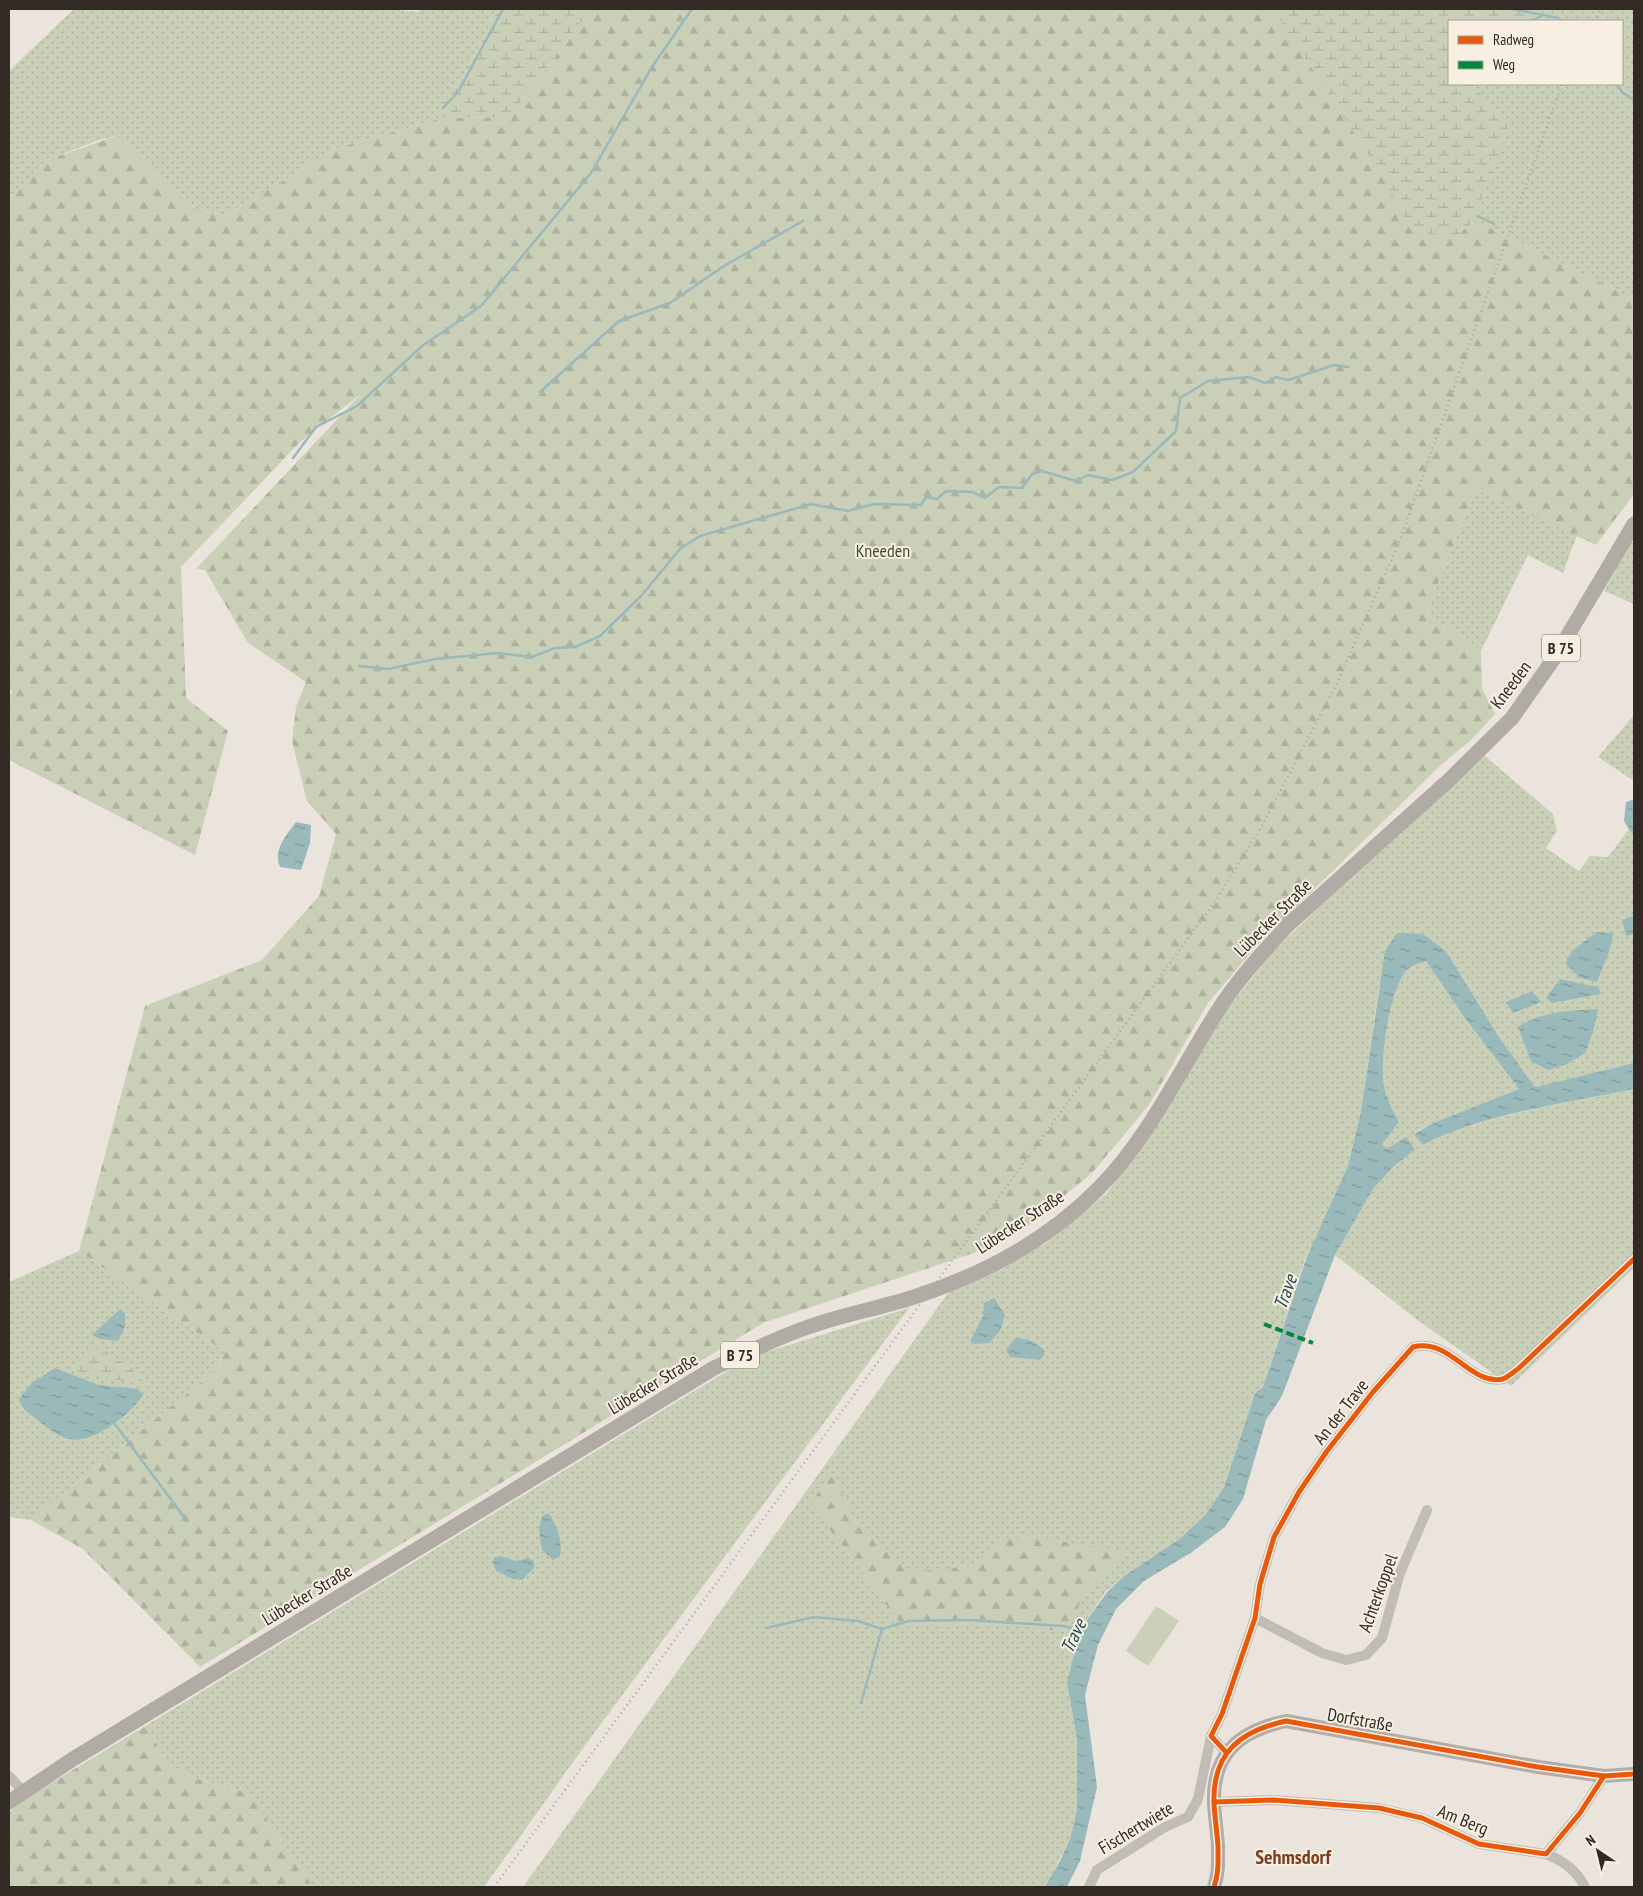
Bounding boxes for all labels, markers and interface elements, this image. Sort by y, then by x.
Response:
legend [1448,20,1623,85]
text: Radweg [1493,30,1534,49]
text: Weg [1493,55,1515,74]
park label: Kneeden [856,539,910,562]
road number: B 75 [1542,634,1580,661]
street label: Kneeden [1485,656,1536,713]
street label: Lübecker Straße [1229,874,1316,961]
street label: Lübecker Straße [971,1184,1068,1259]
water label: Trave [1268,1270,1303,1313]
road number: B 75 [721,1342,759,1368]
street label: Lübecker Straße [604,1348,702,1419]
street label: An der Trave [1308,1374,1373,1449]
street label: Achterkoppel [1353,1550,1403,1635]
street label: Lübecker Straße [258,1559,356,1630]
water label: Trave [1055,1614,1092,1657]
street label: Dorfstraße [1326,1702,1395,1737]
street label: Fischertwiete [1094,1796,1178,1859]
street label: Am Berg [1434,1799,1492,1840]
north arrow [1573,1826,1623,1876]
text: N [1582,1831,1599,1850]
district label: Sehmsdorf [1255,1844,1332,1870]

